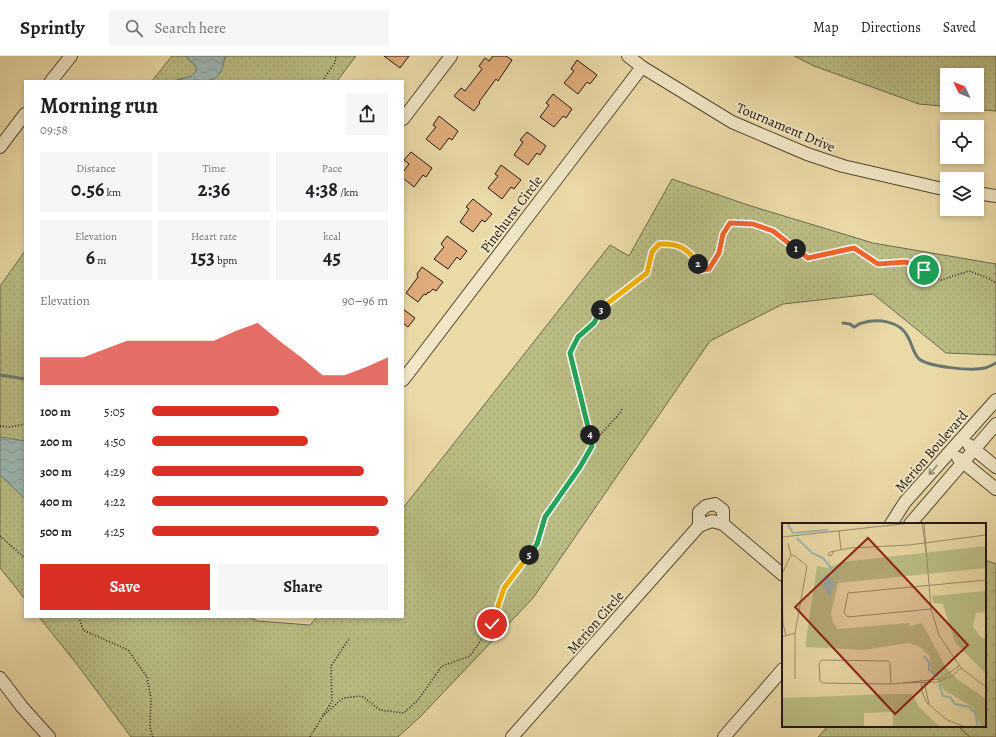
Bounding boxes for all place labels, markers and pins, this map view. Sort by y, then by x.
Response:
pin: 1 [786,239,806,259]
pin [907,253,941,287]
pin: 2 [688,254,708,274]
pin: 3 [591,300,611,320]
pin: 4 [580,425,600,445]
pin: 5 [519,545,539,565]
pin [475,607,509,641]

